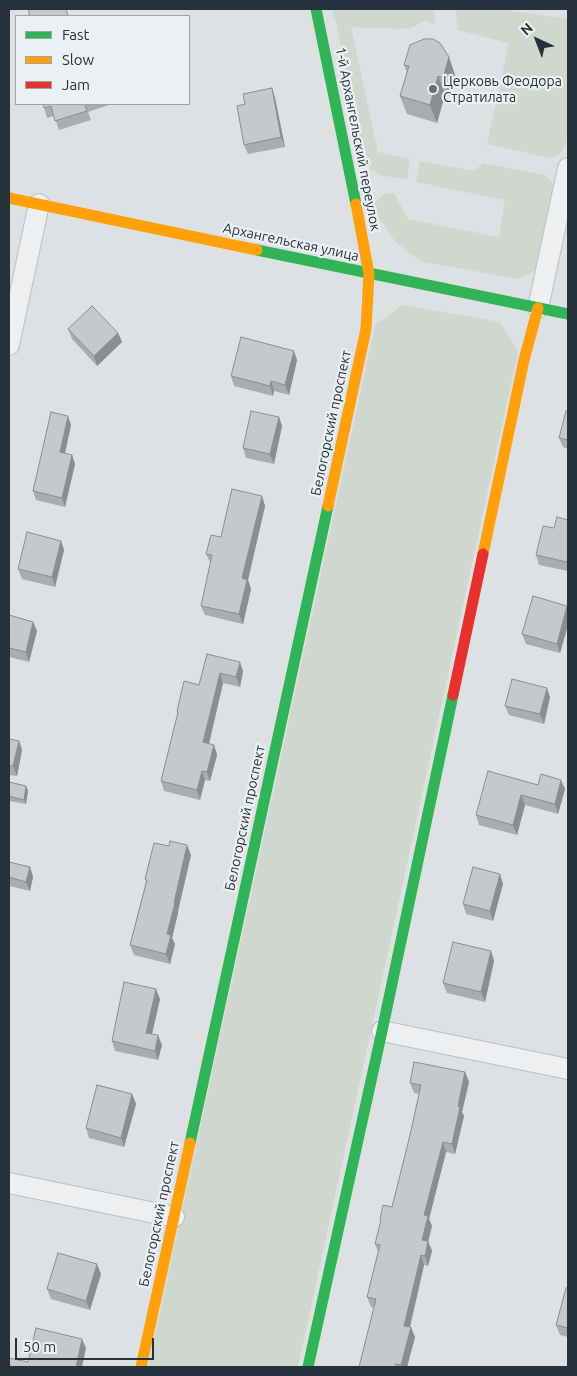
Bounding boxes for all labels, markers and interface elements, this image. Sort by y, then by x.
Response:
legend [15,15,190,105]
north arrow [512,15,562,65]
text: N [517,20,536,38]
text: Fast [62,26,89,43]
street label: 1-й Архангельский переулок [332,46,384,232]
text: Slow [62,51,94,68]
place label: Церковь Феодора Стратилата [443,73,562,105]
text: Jam [62,76,90,93]
marker: Церковь Феодора Стратилата [427,83,439,95]
street label: Архангельская улица [222,219,360,265]
street label: Белогорский проспект [307,349,355,497]
street label: Белогорский проспект [221,744,269,892]
street label: Белогорский проспект [135,1140,183,1288]
scale bar [18,1328,156,1360]
text: 50 m [23,1338,56,1355]

